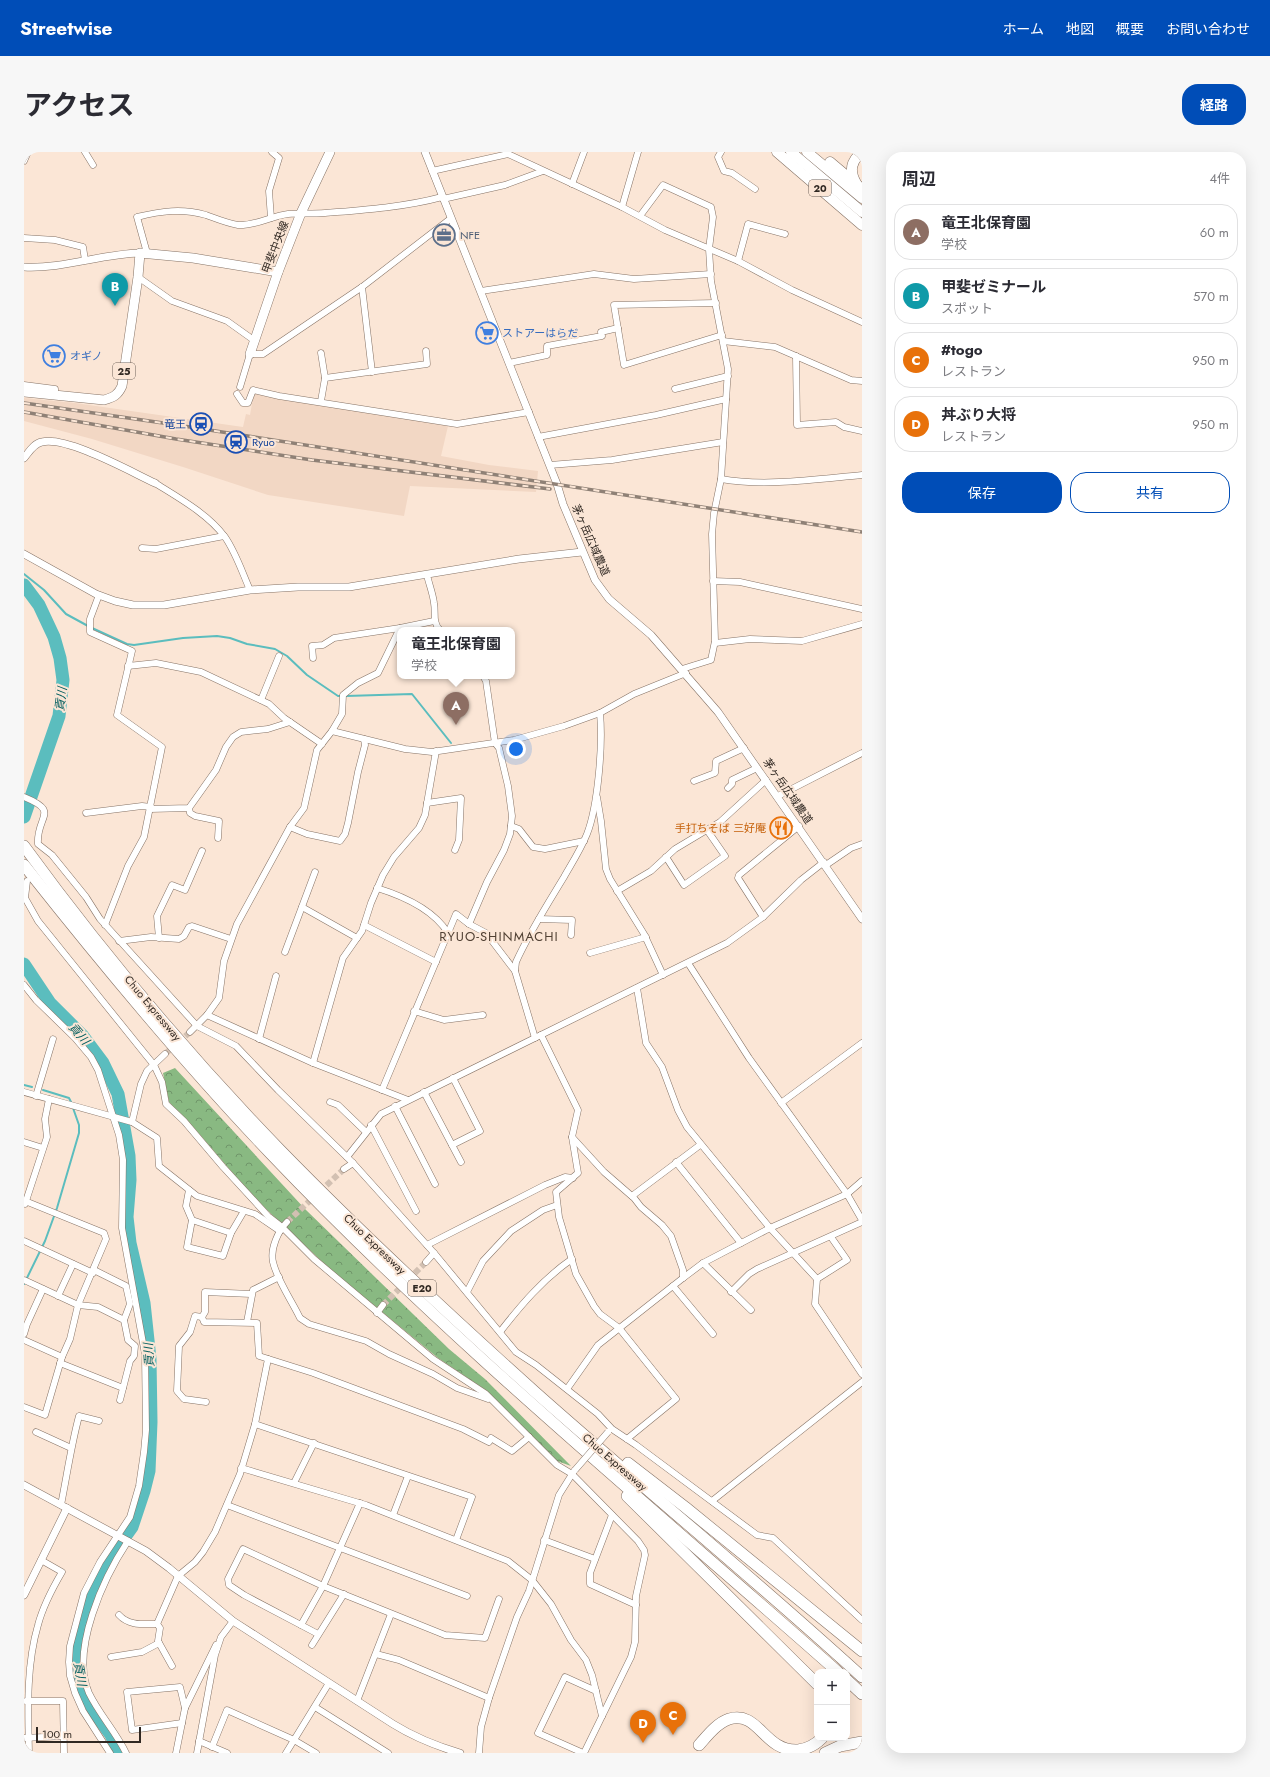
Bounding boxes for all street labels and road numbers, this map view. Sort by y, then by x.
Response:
road number: 20 [809,180,831,196]
street label: 甲斐中央線 [258,218,292,276]
road number: 25 [113,363,135,379]
street label: 茅ヶ岳広域農道 [568,502,614,578]
street label: 茅ヶ岳広域農道 [759,755,817,827]
street label: Chuo Expressway [121,972,185,1044]
street label: Chuo Expressway [340,1210,410,1278]
road number: E20 [408,1280,436,1296]
street label: Chuo Expressway [579,1429,651,1495]

